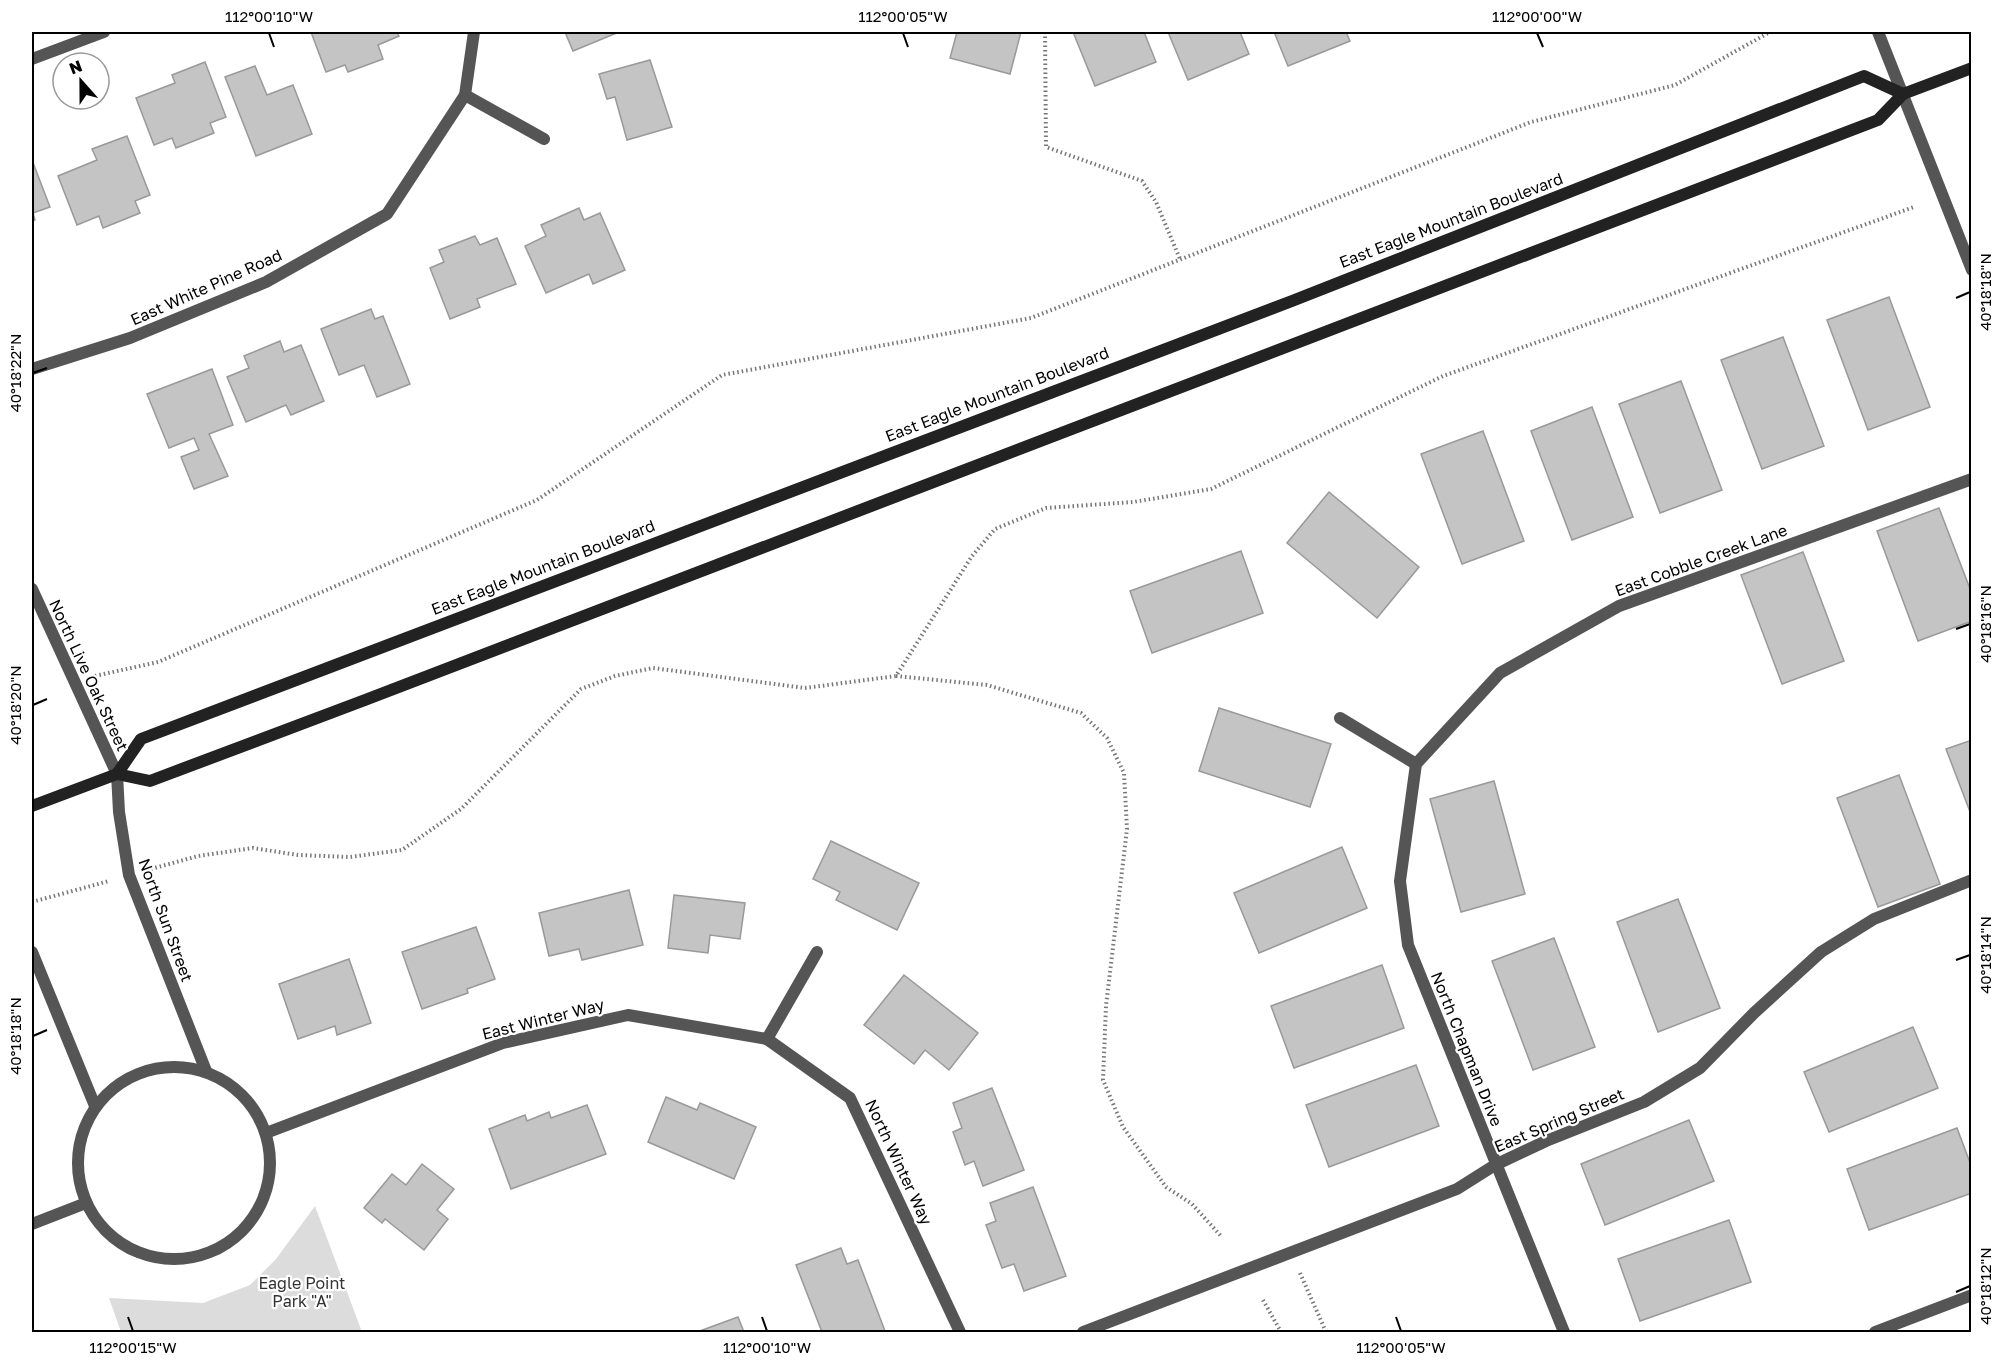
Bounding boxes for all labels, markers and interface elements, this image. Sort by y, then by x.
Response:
text: 112°00'10"W [225,7,313,25]
text: 112°00'05"W [858,7,948,25]
text: 112°00'00"W [1492,7,1582,25]
north arrow [51,51,111,111]
text: N [66,55,85,79]
street label: East Eagle Mountain Boulevard [1336,168,1566,272]
street label: East White Pine Road [127,245,285,329]
text: 40°18'18"N [1976,253,1994,331]
text: 40°18'22"N [6,334,24,412]
street label: East Eagle Mountain Boulevard [882,342,1112,446]
street label: East Eagle Mountain Boulevard [428,515,658,619]
street label: East Cobble Creek Lane [1612,519,1790,601]
text: 40°18'16"N [1976,585,1994,663]
street label: North Live Oak Street [45,596,133,754]
text: 40°18'20"N [6,665,24,745]
street label: North Sun Street [134,856,198,984]
text: 40°18'14"N [1976,916,1994,994]
street label: North Chapman Drive [1427,969,1507,1129]
street label: East Winter Way [480,994,606,1044]
text: 40°18'18"N [6,997,24,1075]
street label: East Spring Street [1491,1084,1627,1156]
street label: North Winter Way [861,1096,937,1228]
text: 40°18'12"N [1976,1247,1994,1325]
park label: Eagle Point Park "A" [258,1273,346,1311]
text: 112°00'15"W [89,1338,177,1356]
text: 112°00'10"W [723,1338,811,1356]
text: 112°00'05"W [1356,1338,1446,1356]

